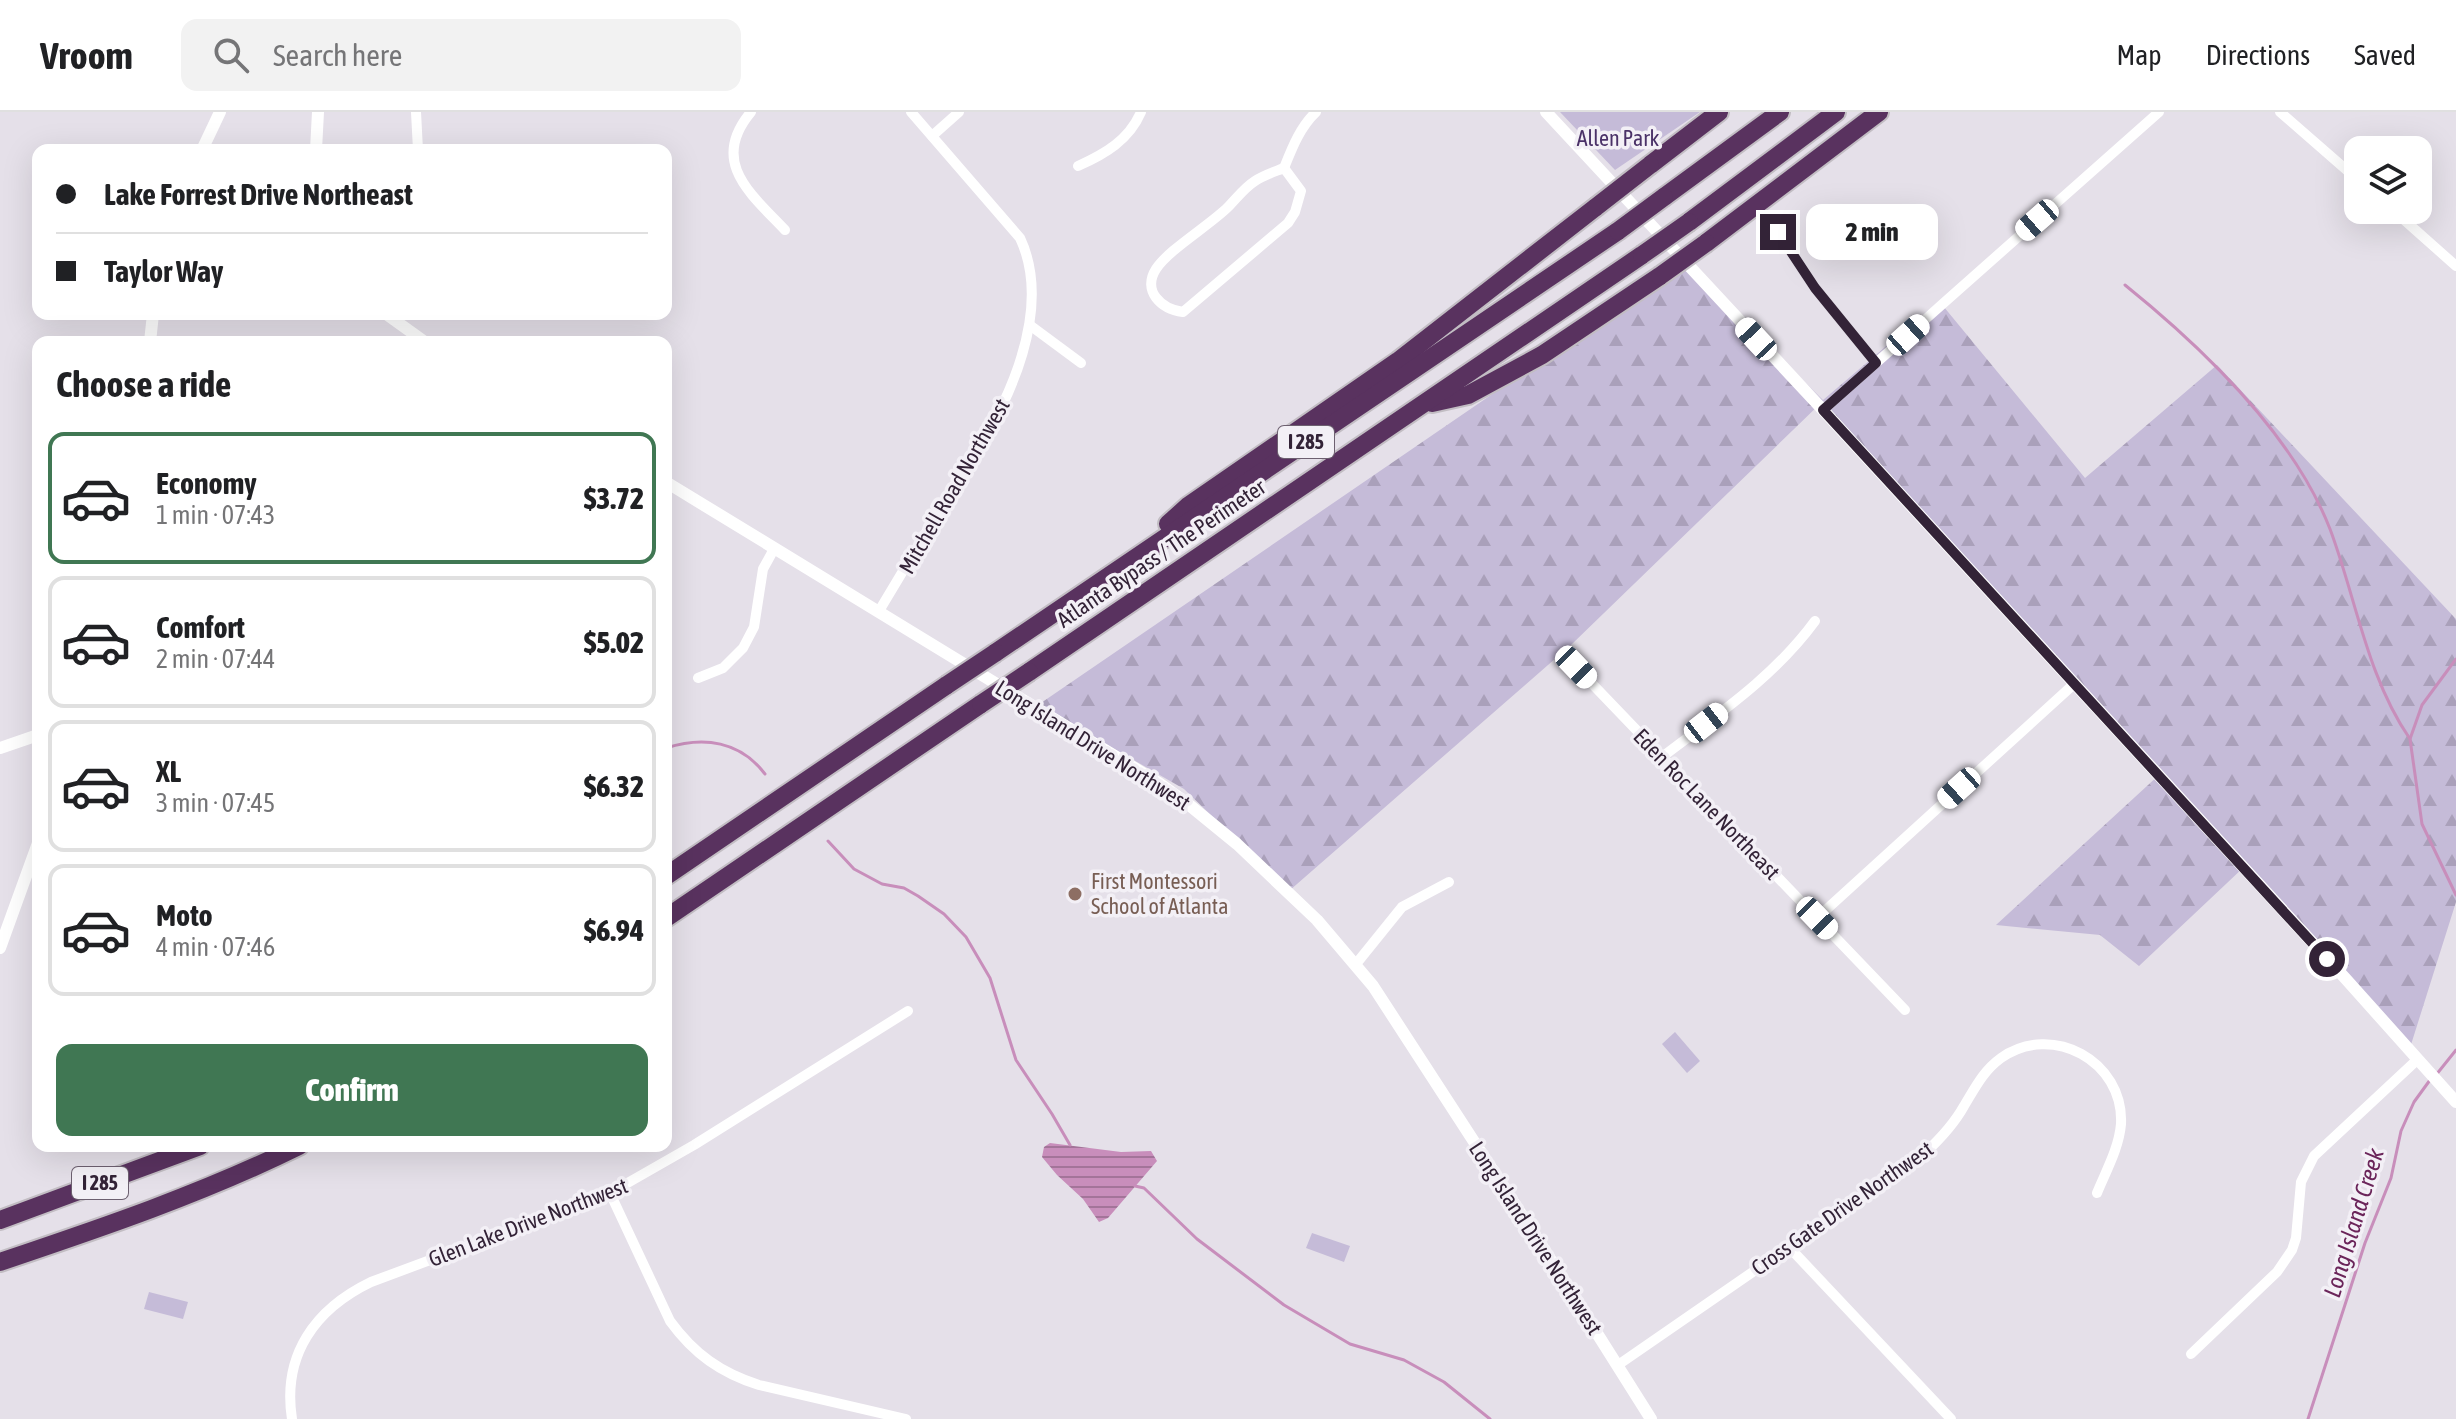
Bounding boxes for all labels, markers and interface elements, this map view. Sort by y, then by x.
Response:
search box [181,19,741,91]
icon: search [209,33,253,77]
text: Vroom [40,34,133,77]
text: Search here [273,38,402,72]
text: Map [2117,39,2162,71]
text: Directions [2206,39,2310,71]
text: Saved [2354,39,2416,71]
park label: Allen Park [1577,125,1660,151]
map controls [2344,136,2432,224]
button: layers [2344,136,2432,224]
text: Lake Forrest Drive Northeast [104,177,413,211]
car [2011,195,2063,245]
callout: 2 min [1806,204,1938,260]
route end [1760,214,1796,250]
text: 2 min [1845,217,1899,247]
text: Taylor Way [104,254,223,288]
car [1882,310,1934,360]
car [1731,313,1781,365]
text: Choose a ride [56,363,231,405]
street label: Mitchell Road Northwest [893,394,1015,578]
road number: I 285 [1278,426,1334,458]
icon: car [60,462,132,534]
text: Economy [156,466,257,500]
street label: Atlanta Bypass / The Perimeter [1052,473,1271,633]
text: $3.72 [584,481,644,515]
text: 1 min · 07:43 [156,500,275,530]
icon: car [60,606,132,678]
text: Comfort [156,610,245,644]
text: $5.02 [584,625,644,659]
car [1551,641,1601,693]
text: 2 min · 07:44 [156,644,275,674]
street label: Long Island Drive Northwest [991,674,1195,816]
car [1680,699,1732,747]
street label: Eden Roc Lane Northeast [1628,723,1786,885]
icon: car [60,750,132,822]
text: XL [156,754,181,788]
car [1933,763,1985,813]
text: $6.32 [584,769,644,803]
text: 3 min · 07:45 [156,788,275,818]
place label: First Montessori School of Atlanta [1091,868,1228,919]
marker: First Montessori School of Atlanta [1066,885,1084,903]
car [1792,892,1842,944]
icon: car [60,894,132,966]
text: Moto [156,898,213,932]
text: $6.94 [584,913,644,947]
text: 4 min · 07:46 [156,932,275,962]
route start [2309,941,2345,977]
button: Confirm [56,1044,648,1136]
street label: Cross Gate Drive Northwest [1746,1136,1938,1280]
street label: Long Island Drive Northwest [1464,1137,1608,1339]
water label: Long Island Creek [2318,1145,2389,1300]
road number: I 285 [72,1167,128,1199]
street label: Glen Lake Drive Northwest [425,1172,631,1272]

